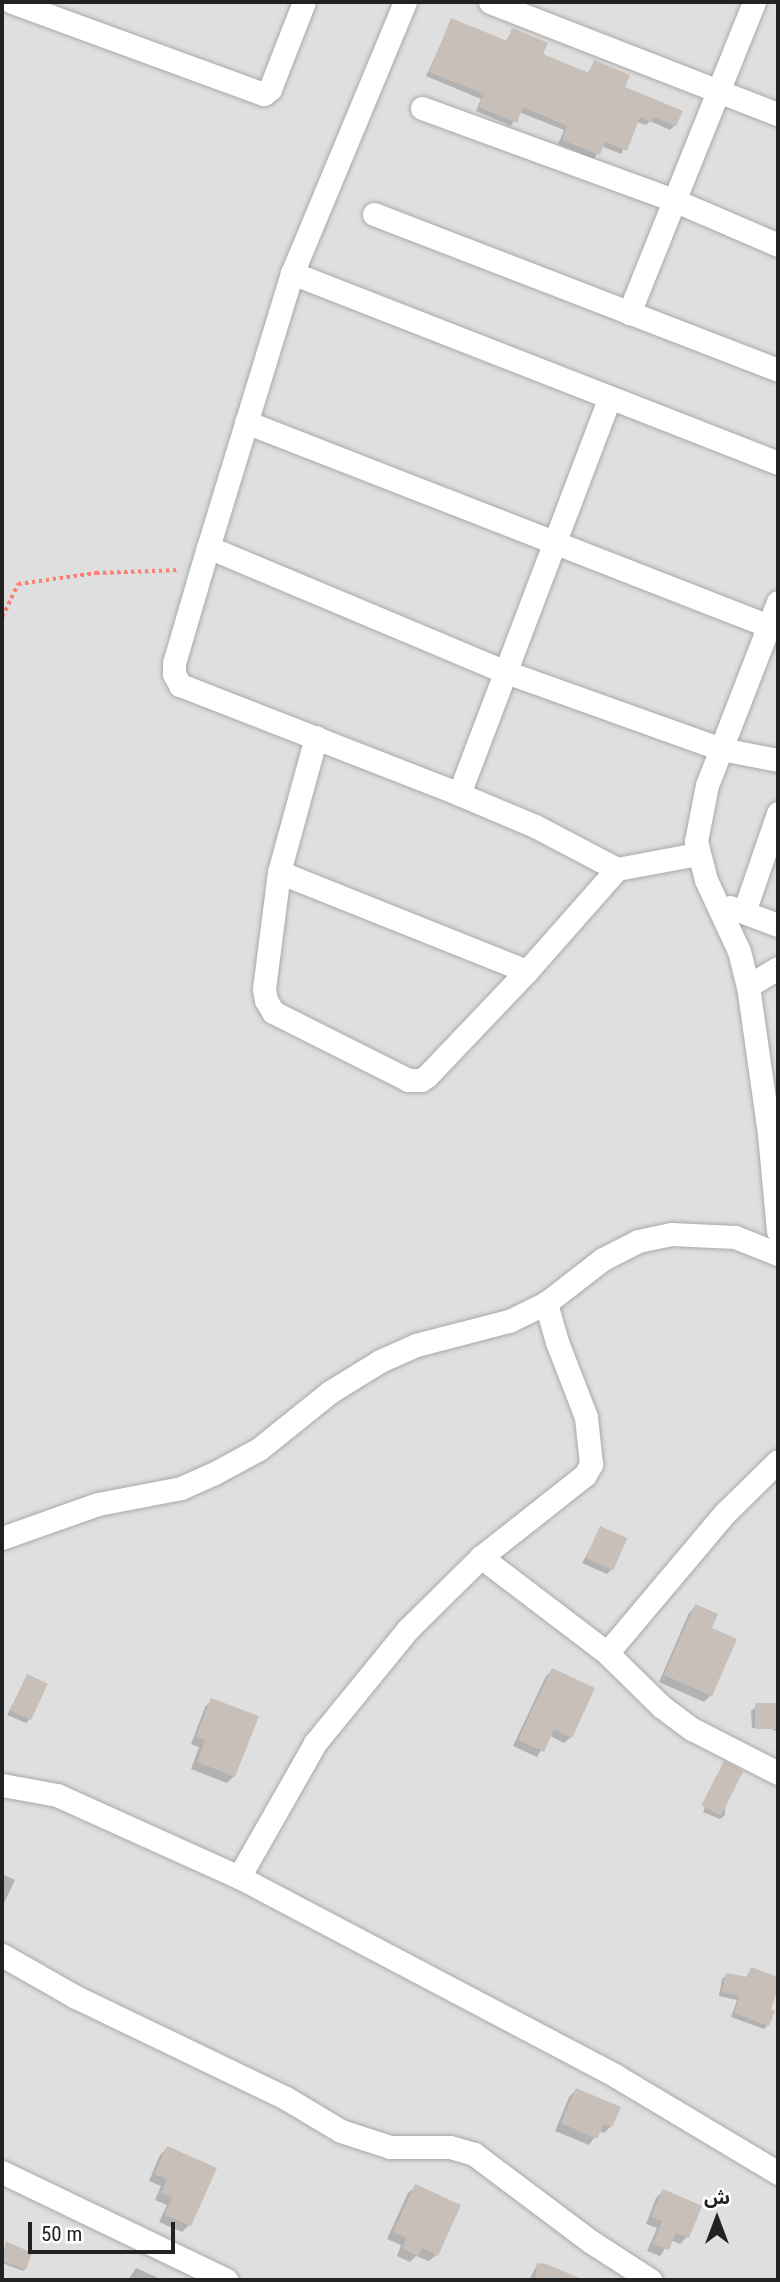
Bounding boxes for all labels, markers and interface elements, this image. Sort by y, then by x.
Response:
north arrow [682,2184,752,2254]
text: ش [704,2186,730,2209]
scale bar [32,2208,178,2252]
text: 50 m [41,2222,82,2246]

